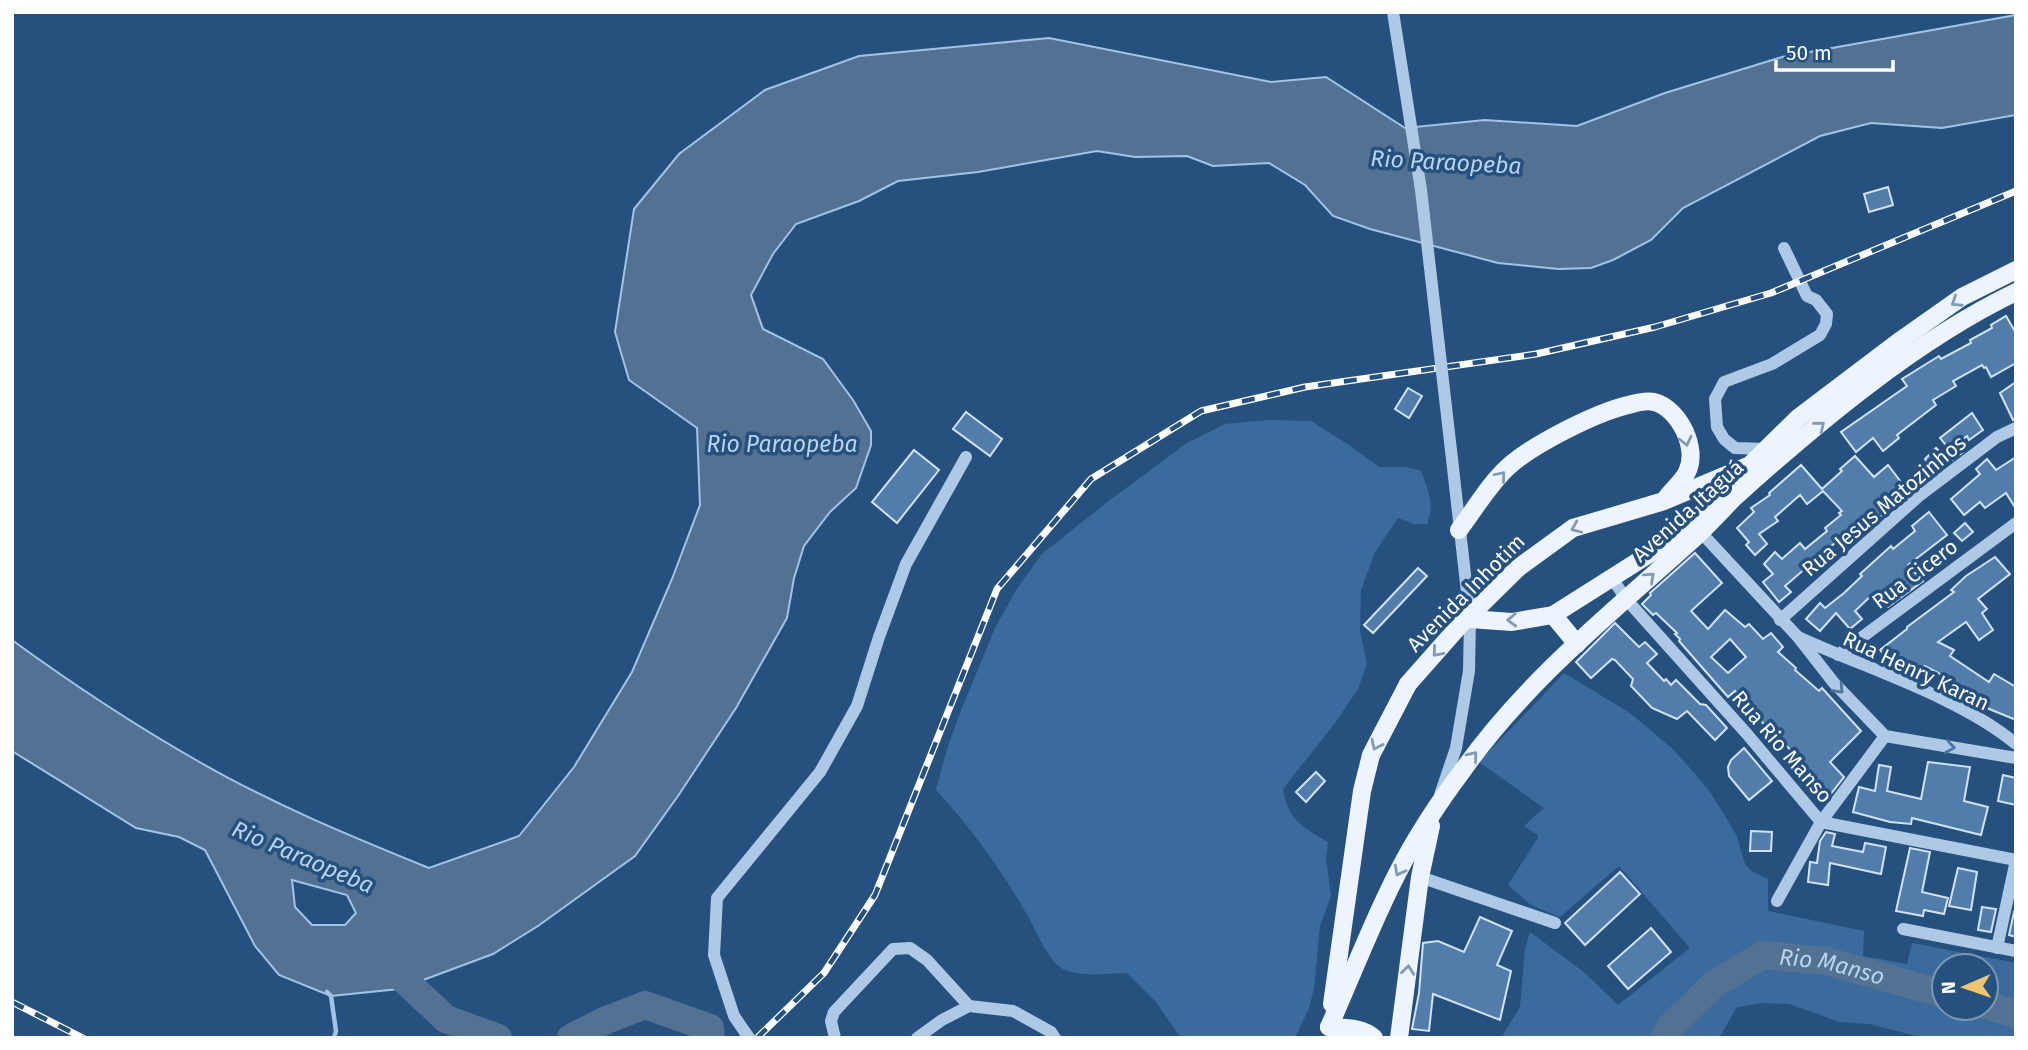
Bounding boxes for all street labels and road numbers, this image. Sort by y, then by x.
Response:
street label: Rua Jesus Matozinhos [1797,430,1971,582]
street label: Avenida Itaguá [1627,454,1749,568]
street label: Avenida Inhotim [1402,529,1530,657]
street label: Rua Cicero [1867,533,1963,615]
street label: Rua Henry Karan [1839,626,1993,716]
street label: Rua Rio Manso [1726,685,1838,809]

